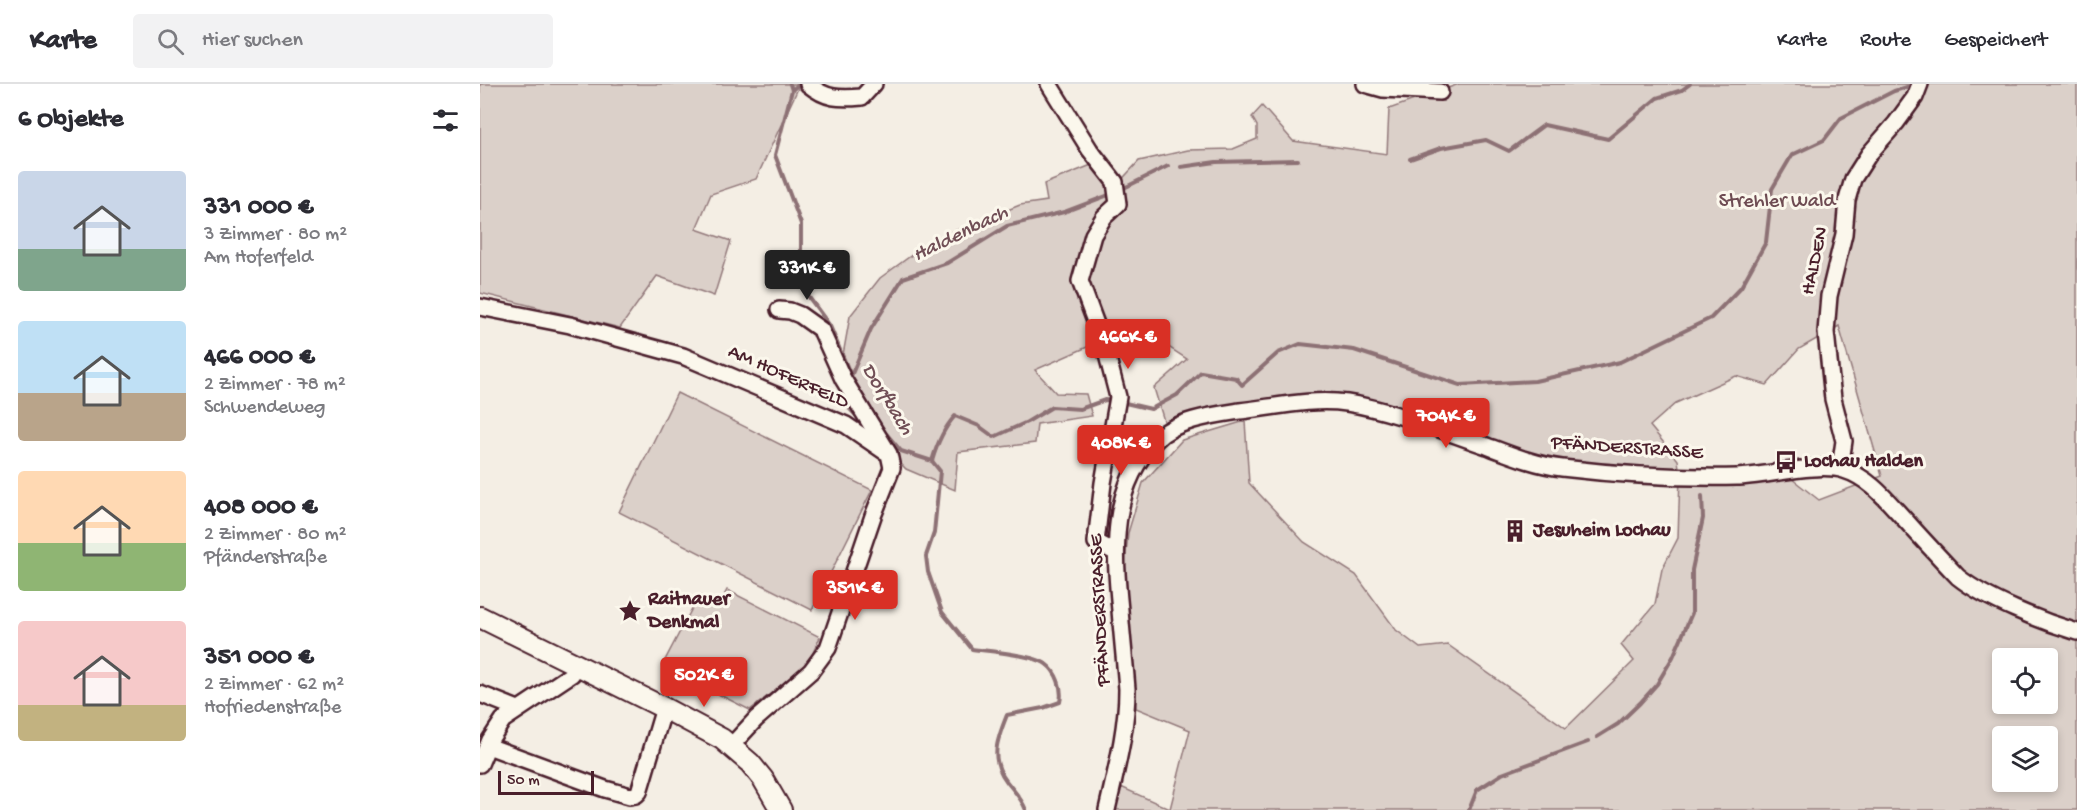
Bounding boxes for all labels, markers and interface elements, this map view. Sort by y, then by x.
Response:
search box [133,14,553,68]
text: Karte [30,25,97,58]
icon: search [154,25,187,58]
text: Hier suchen [202,28,303,54]
text: Karte [1777,29,1827,54]
text: Route [1860,29,1911,54]
text: Gespeichert [1944,29,2047,54]
icon: filters [429,104,462,137]
text: 6 Objekte [18,105,123,136]
park label: Strehler Wald [1719,191,1837,214]
text: 331 000 € [204,193,314,224]
icon: home [66,195,138,267]
water label: Haldenbach [909,201,1013,269]
text: 3 Zimmer · 80 m² [204,224,347,247]
street label: HALDEN [1798,225,1834,297]
text: Am Hoferfeld [204,247,313,270]
pin: 331K € [758,250,856,301]
text: 331K € [779,258,835,281]
pin: 466K € [1079,319,1177,370]
text: 466K € [1099,327,1157,350]
street label: AM HOFERFELD [724,341,853,415]
text: 466 000 € [204,343,315,374]
icon: home [66,345,138,417]
water label: Dorfbach [854,360,918,441]
text: 2 Zimmer · 78 m² [204,374,346,397]
text: Schwendeweg [204,397,325,420]
pin: 704K € [1397,398,1495,449]
text: 704K € [1417,406,1475,429]
pin: 408K € [1072,425,1170,476]
street label: PFÄNDERSTRASSE [1549,432,1705,466]
text: 408K € [1091,433,1151,456]
bus stop icon: Lochau Halden [1773,449,1799,475]
place label: Lochau Halden [1804,451,1923,474]
text: 408 000 € [204,493,317,524]
icon: home [66,495,138,567]
building icon: Jesuheim Lochau [1502,518,1528,544]
place label: Jesuheim Lochau [1532,520,1671,543]
text: 2 Zimmer · 80 m² [204,524,347,547]
street label: PFÄNDERSTRASSE [1085,532,1117,688]
text: Pfänderstraße [204,547,327,570]
pin: 351K € [806,570,904,621]
text: 351K € [827,578,883,601]
place label: Raitnauer Denkmal [646,589,731,635]
place icon: Raitnauer Denkmal [617,598,643,624]
text: 351 000 € [204,643,314,674]
icon: home [66,645,138,717]
map controls [1992,648,2058,792]
button: locate [1992,648,2058,714]
pin: 502K € [655,657,753,708]
text: 502K € [674,665,734,688]
text: 2 Zimmer · 62 m² [204,674,344,697]
text: Hofriedenstraße [204,697,341,720]
button: layers [1992,726,2058,792]
scale bar [498,768,594,796]
text: 50 m [507,772,540,791]

